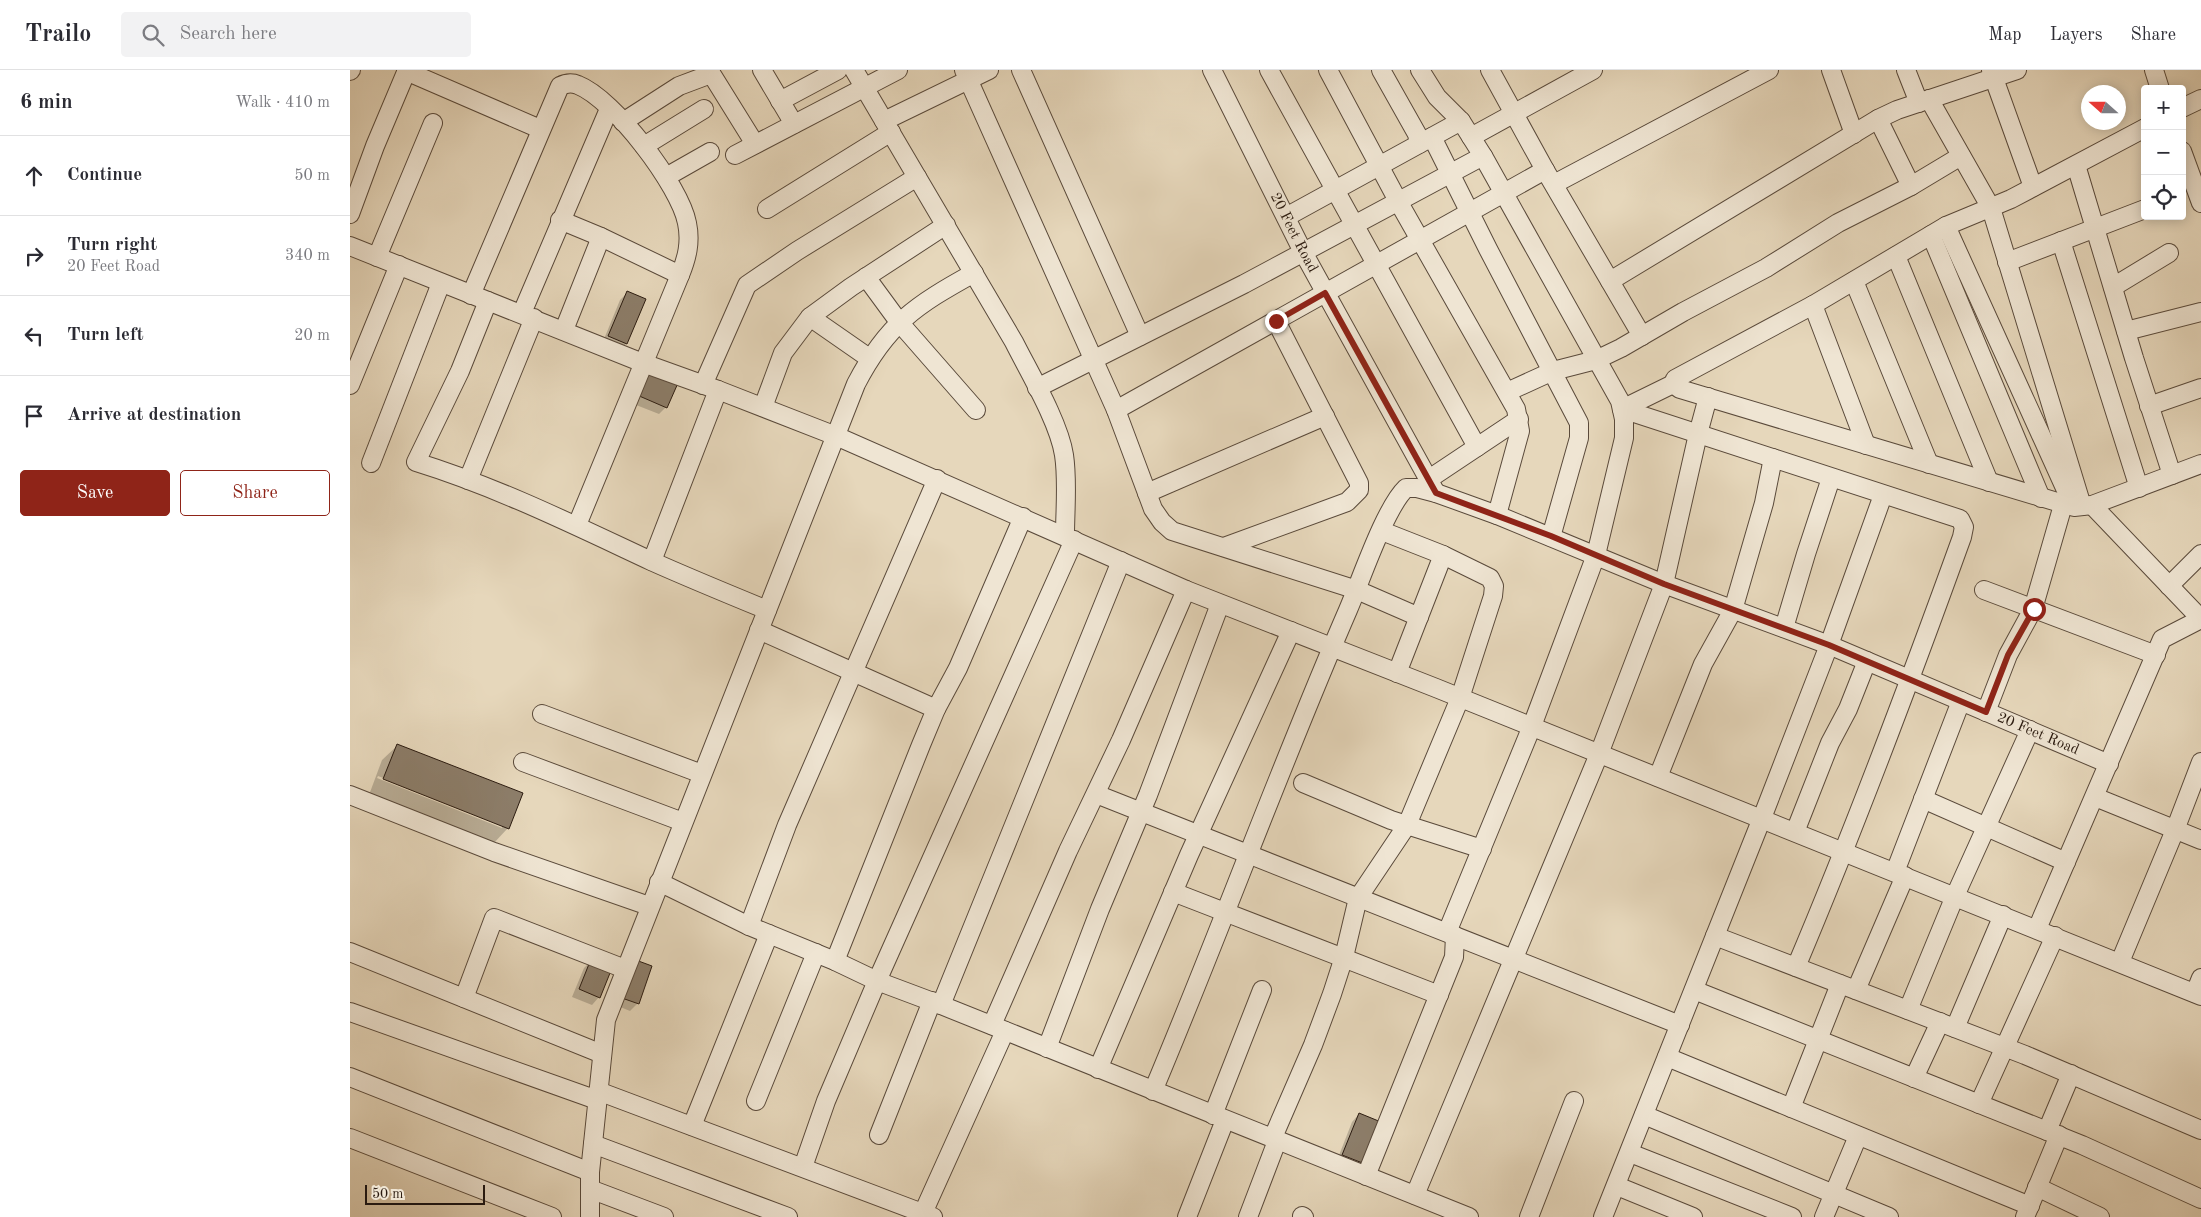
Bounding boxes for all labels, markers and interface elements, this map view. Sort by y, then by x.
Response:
search box [121,12,471,57]
icon: search [139,21,167,49]
text: Trailo [25,23,91,47]
text: Search here [179,25,277,44]
text: Map [1988,26,2022,44]
text: Layers [2050,26,2102,44]
text: Share [2130,26,2176,44]
north arrow [2081,85,2126,130]
map controls [2141,85,2186,220]
button: + [2141,85,2186,130]
text: 6 min [20,92,73,113]
text: Walk · 410 m [235,95,330,111]
button: − [2141,130,2186,175]
icon: ahead [20,162,48,190]
text: Continue [67,166,142,185]
text: 50 m [294,168,330,184]
button: locate [2141,175,2186,220]
street label: 20 Feet Road [1267,190,1320,275]
text: Turn right [67,236,157,255]
icon: right [20,242,48,270]
text: 340 m [285,248,330,264]
text: 20 Feet Road [67,259,160,275]
route end [1265,310,1288,333]
icon: left [20,322,48,350]
text: Turn left [67,326,144,345]
text: 20 m [294,328,330,344]
icon: arrive [20,402,48,430]
text: Arrive at destination [67,406,241,425]
button: Save [20,470,170,516]
button: Share [180,470,330,516]
route start [2023,598,2046,621]
street label: 20 Feet Road [1995,710,2081,758]
scale bar [365,1182,485,1205]
text: 50 m [372,1187,403,1201]

